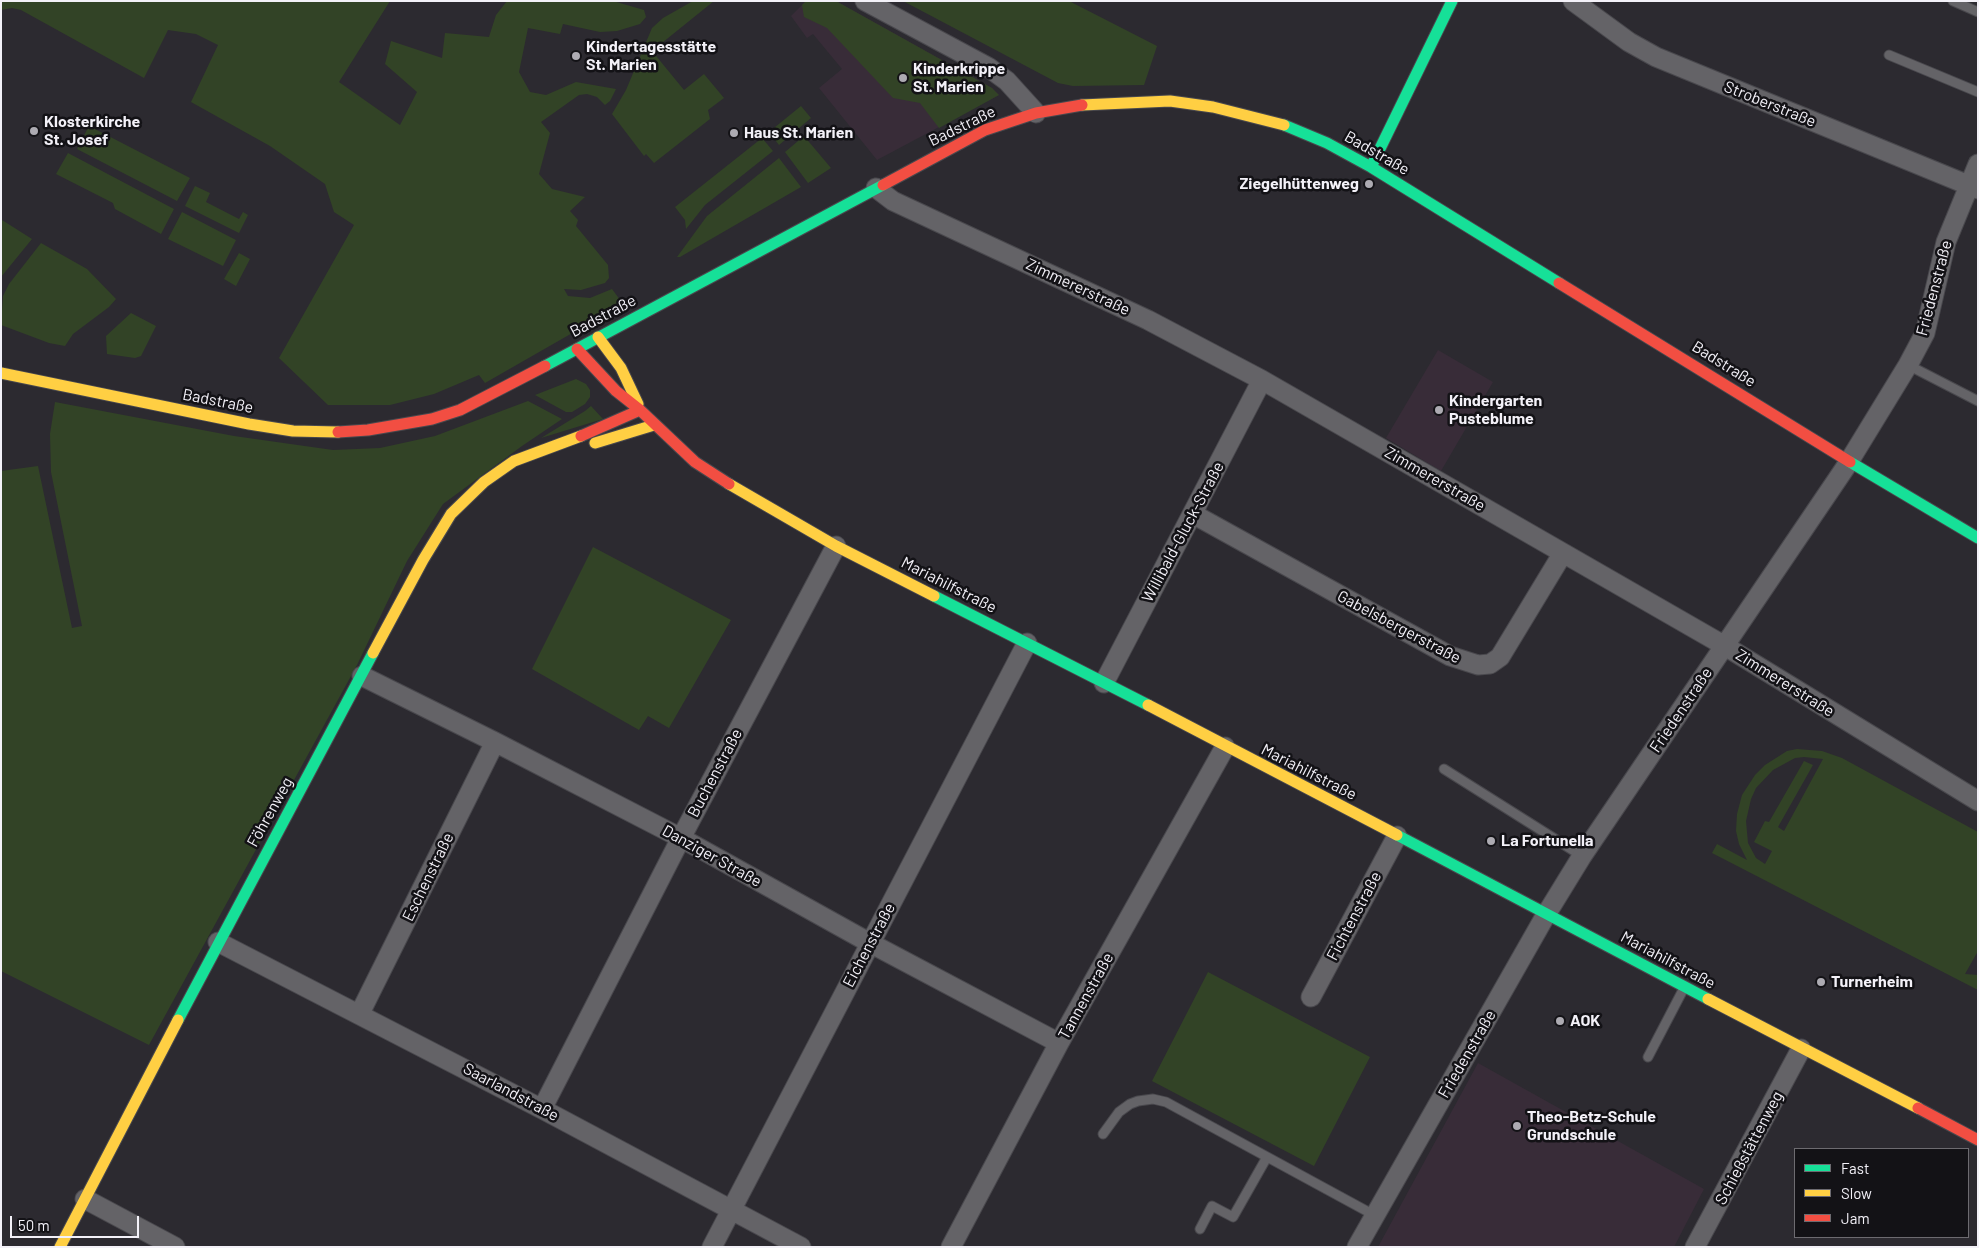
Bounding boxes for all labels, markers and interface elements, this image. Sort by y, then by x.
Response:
place label: Kindertagesstätte St. Marien [586,37,716,75]
marker: Kindertagesstätte St. Marien [570,50,582,62]
place label: Kinderkrippe St. Marien [913,59,1005,97]
marker: Kinderkrippe St. Marien [897,72,909,84]
street label: Stroberstraße [1721,77,1819,131]
street label: Badstraße [926,102,998,150]
place label: Klosterkirche St. Josef [44,112,140,150]
place label: Haus St. Marien [744,123,853,143]
marker: Klosterkirche St. Josef [28,125,40,137]
marker: Haus St. Marien [728,127,740,139]
street label: Badstraße [1341,127,1413,179]
place label: Ziegelhüttenweg [1239,174,1359,194]
marker: Ziegelhüttenweg [1363,178,1375,190]
street label: Friedenstraße [1912,238,1956,338]
street label: Zimmererstraße [1023,254,1133,320]
street label: Badstraße [567,291,639,341]
street label: Badstraße [1688,337,1760,391]
street label: Badstraße [181,385,255,417]
place label: Kindergarten Pusteblume [1449,391,1542,429]
marker: Kindergarten Pusteblume [1433,404,1445,416]
street label: Zimmererstraße [1381,443,1489,515]
street label: Willibald-Gluck-Straße [1138,459,1228,605]
street label: Mariahilfstraße [898,553,1000,617]
street label: Gabelsbergerstraße [1334,586,1464,668]
street label: Zimmererstraße [1732,645,1838,721]
street label: Friedenstraße [1646,664,1716,756]
street label: Buchenstraße [684,726,746,820]
street label: Mariahilfstraße [1258,740,1360,804]
street label: Föhrenweg [243,774,297,850]
street label: Danziger Straße [659,821,765,891]
street label: Eschenstraße [398,830,458,924]
place label: La Fortunella [1501,831,1593,851]
marker: La Fortunella [1485,835,1497,847]
street label: Fichtenstraße [1323,868,1385,964]
street label: Eichenstraße [839,900,899,990]
street label: Mariahilfstraße [1617,927,1719,993]
street label: Tannenstraße [1054,949,1118,1043]
place label: Turnerheim [1831,972,1913,992]
marker: Turnerheim [1815,976,1827,988]
street label: Friedenstraße [1434,1007,1500,1101]
place label: AOK [1570,1011,1600,1031]
marker: AOK [1554,1015,1566,1027]
street label: Saarlandstraße [460,1059,562,1125]
street label: Schießstättenweg [1711,1088,1787,1208]
place label: Theo-Betz-Schule Grundschule [1527,1107,1656,1145]
marker: Theo-Betz-Schule Grundschule [1511,1120,1523,1132]
legend [1794,1148,1969,1238]
text: Fast [1841,1159,1869,1177]
text: Slow [1841,1184,1872,1202]
scale bar [12,1206,141,1238]
text: Jam [1841,1209,1870,1227]
text: 50 m [18,1216,50,1234]

